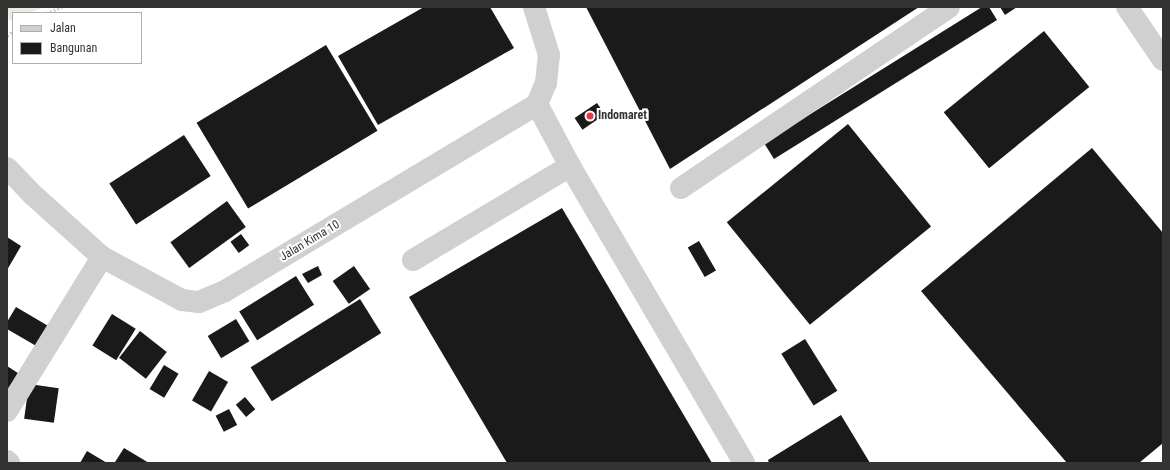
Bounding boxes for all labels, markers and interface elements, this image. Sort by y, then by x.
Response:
legend [12,12,142,64]
text: Jalan [50,21,76,35]
text: Bangunan [50,41,97,55]
place label: Indomaret [598,109,647,123]
marker: Indomaret [585,111,595,121]
street label: Jalan Kima 10 [277,217,343,265]

